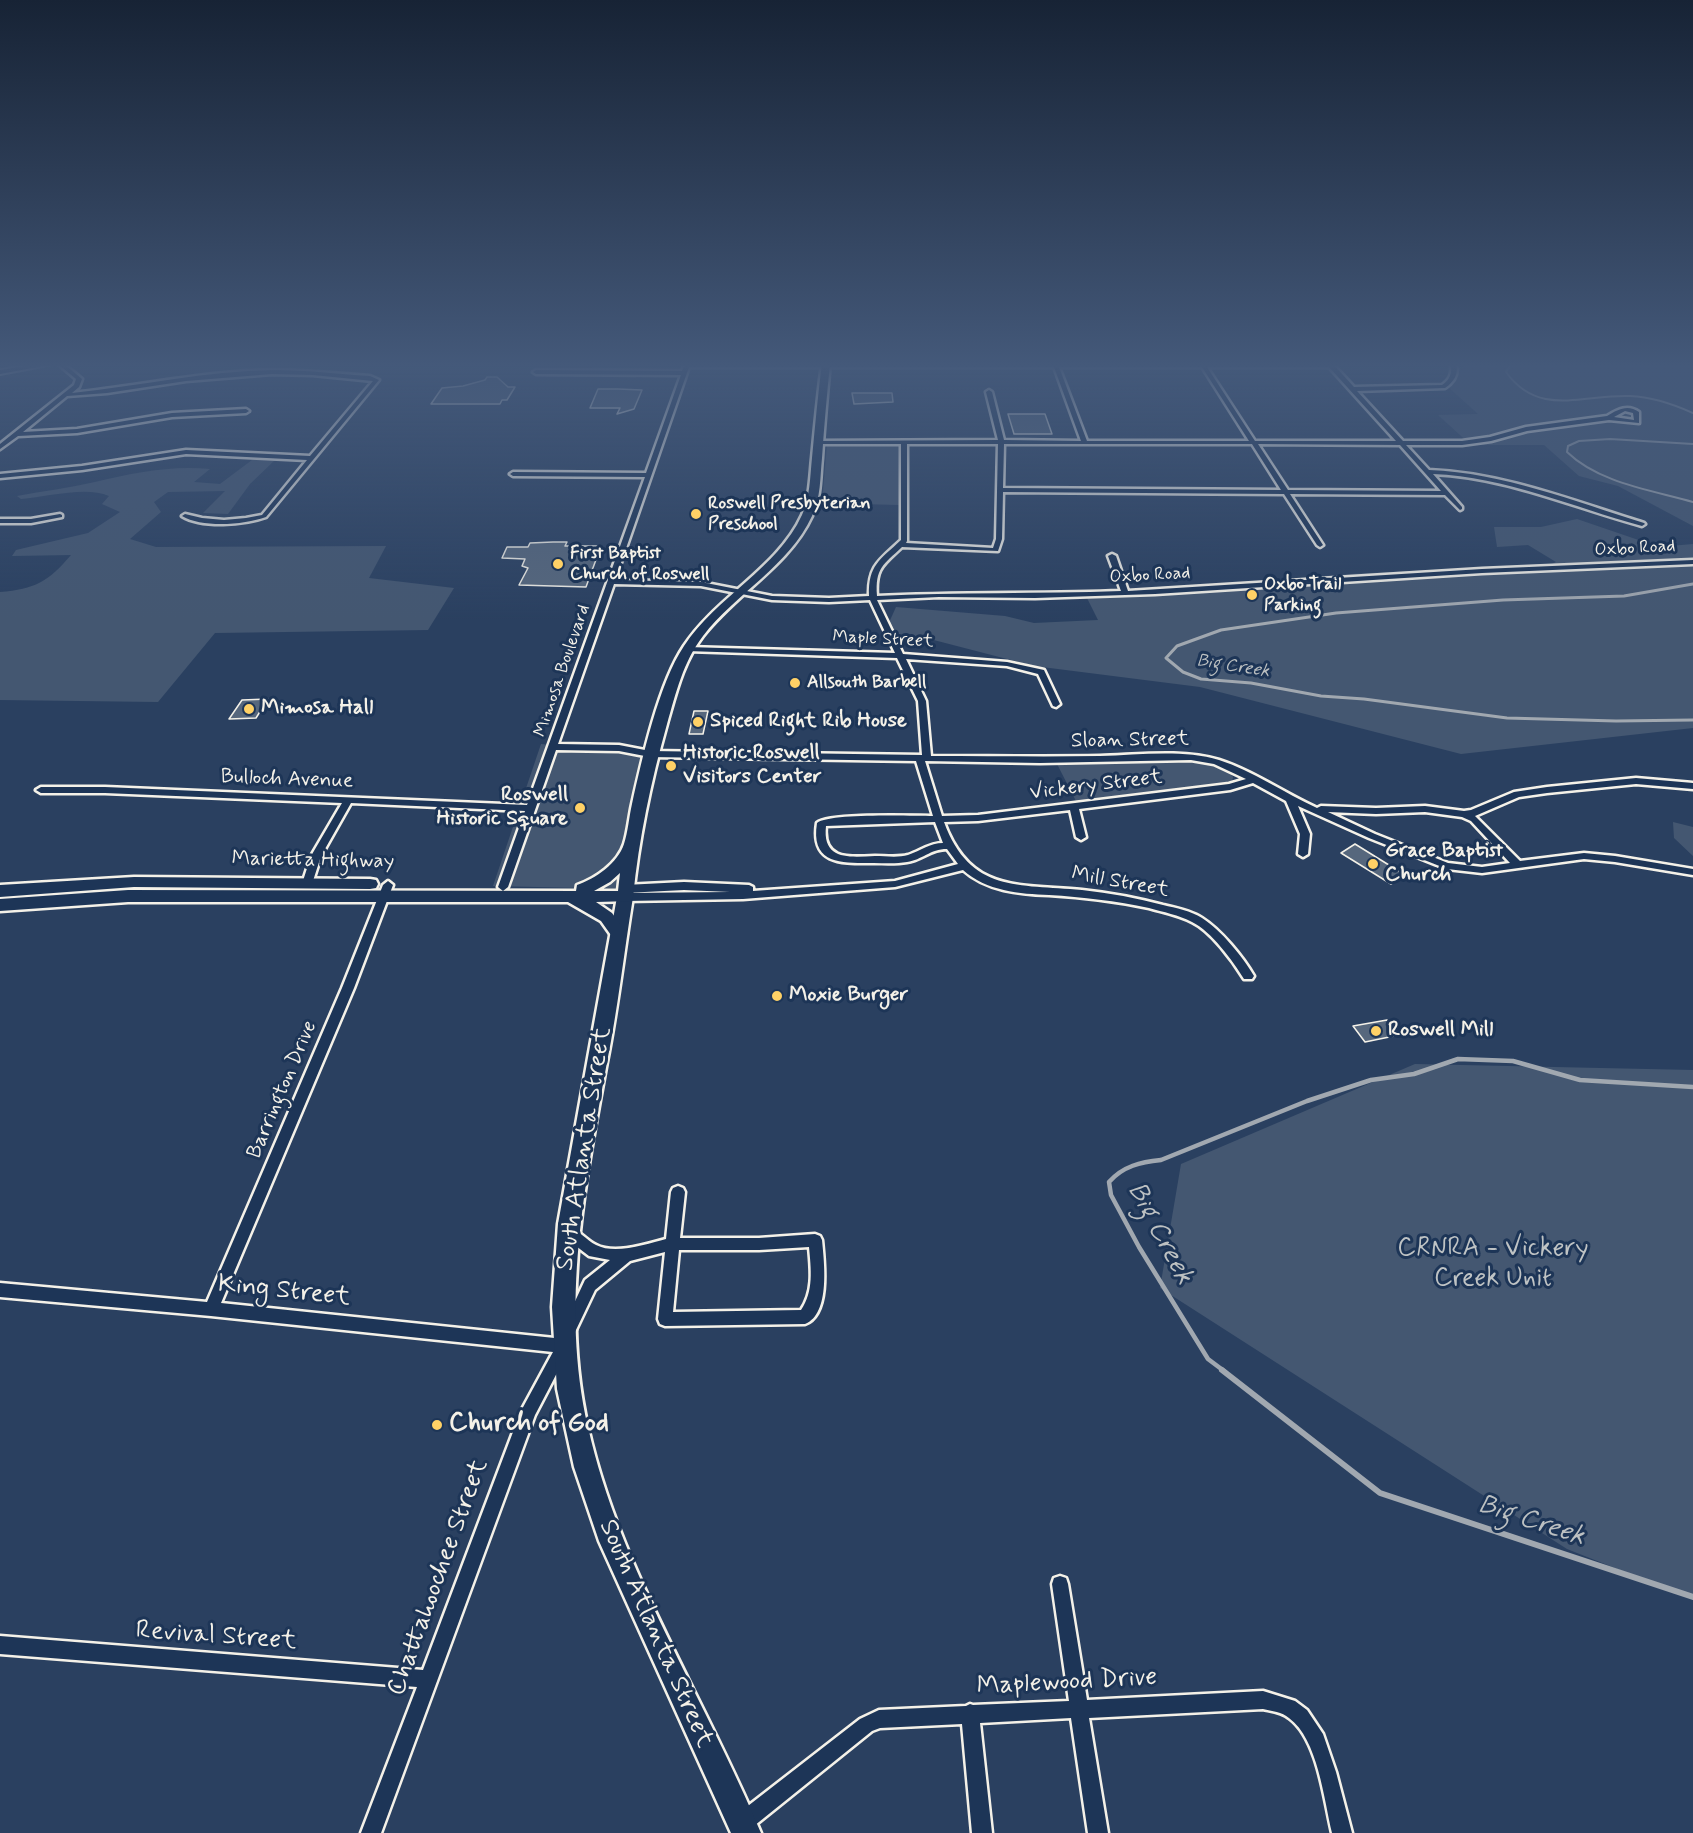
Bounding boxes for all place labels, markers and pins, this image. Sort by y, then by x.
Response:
place label: Roswell Presbyterian Preschool [708,493,871,536]
marker: Roswell Presbyterian Preschool [689,507,703,521]
place label: First Baptist Church of Roswell [570,543,709,586]
marker: First Baptist Church of Roswell [551,557,565,571]
place label: Oxbo Trail Parking [1264,574,1341,616]
marker: Oxbo Trail Parking [1245,588,1259,602]
place label: Allsouth Barbell [807,672,926,694]
marker: Allsouth Barbell [788,676,802,690]
place label: Mimosa Hall [261,696,373,722]
marker: Mimosa Hall [242,702,256,716]
place label: Spiced Right Rib House [710,709,907,735]
marker: Spiced Right Rib House [691,715,705,729]
place label: Historic Roswell Visitors Center [683,741,822,791]
marker: Historic Roswell Visitors Center [664,759,678,773]
place label: Roswell Historic Square [436,783,568,833]
marker: Roswell Historic Square [573,801,587,815]
place label: Grace Baptist Church [1385,839,1503,889]
marker: Grace Baptist Church [1366,857,1380,871]
place label: Moxie Burger [789,983,908,1009]
marker: Moxie Burger [770,989,784,1003]
place label: Roswell Mill [1388,1018,1493,1044]
marker: Roswell Mill [1369,1024,1383,1038]
place label: Church of God [449,1409,609,1441]
marker: Church of God [430,1418,444,1432]

